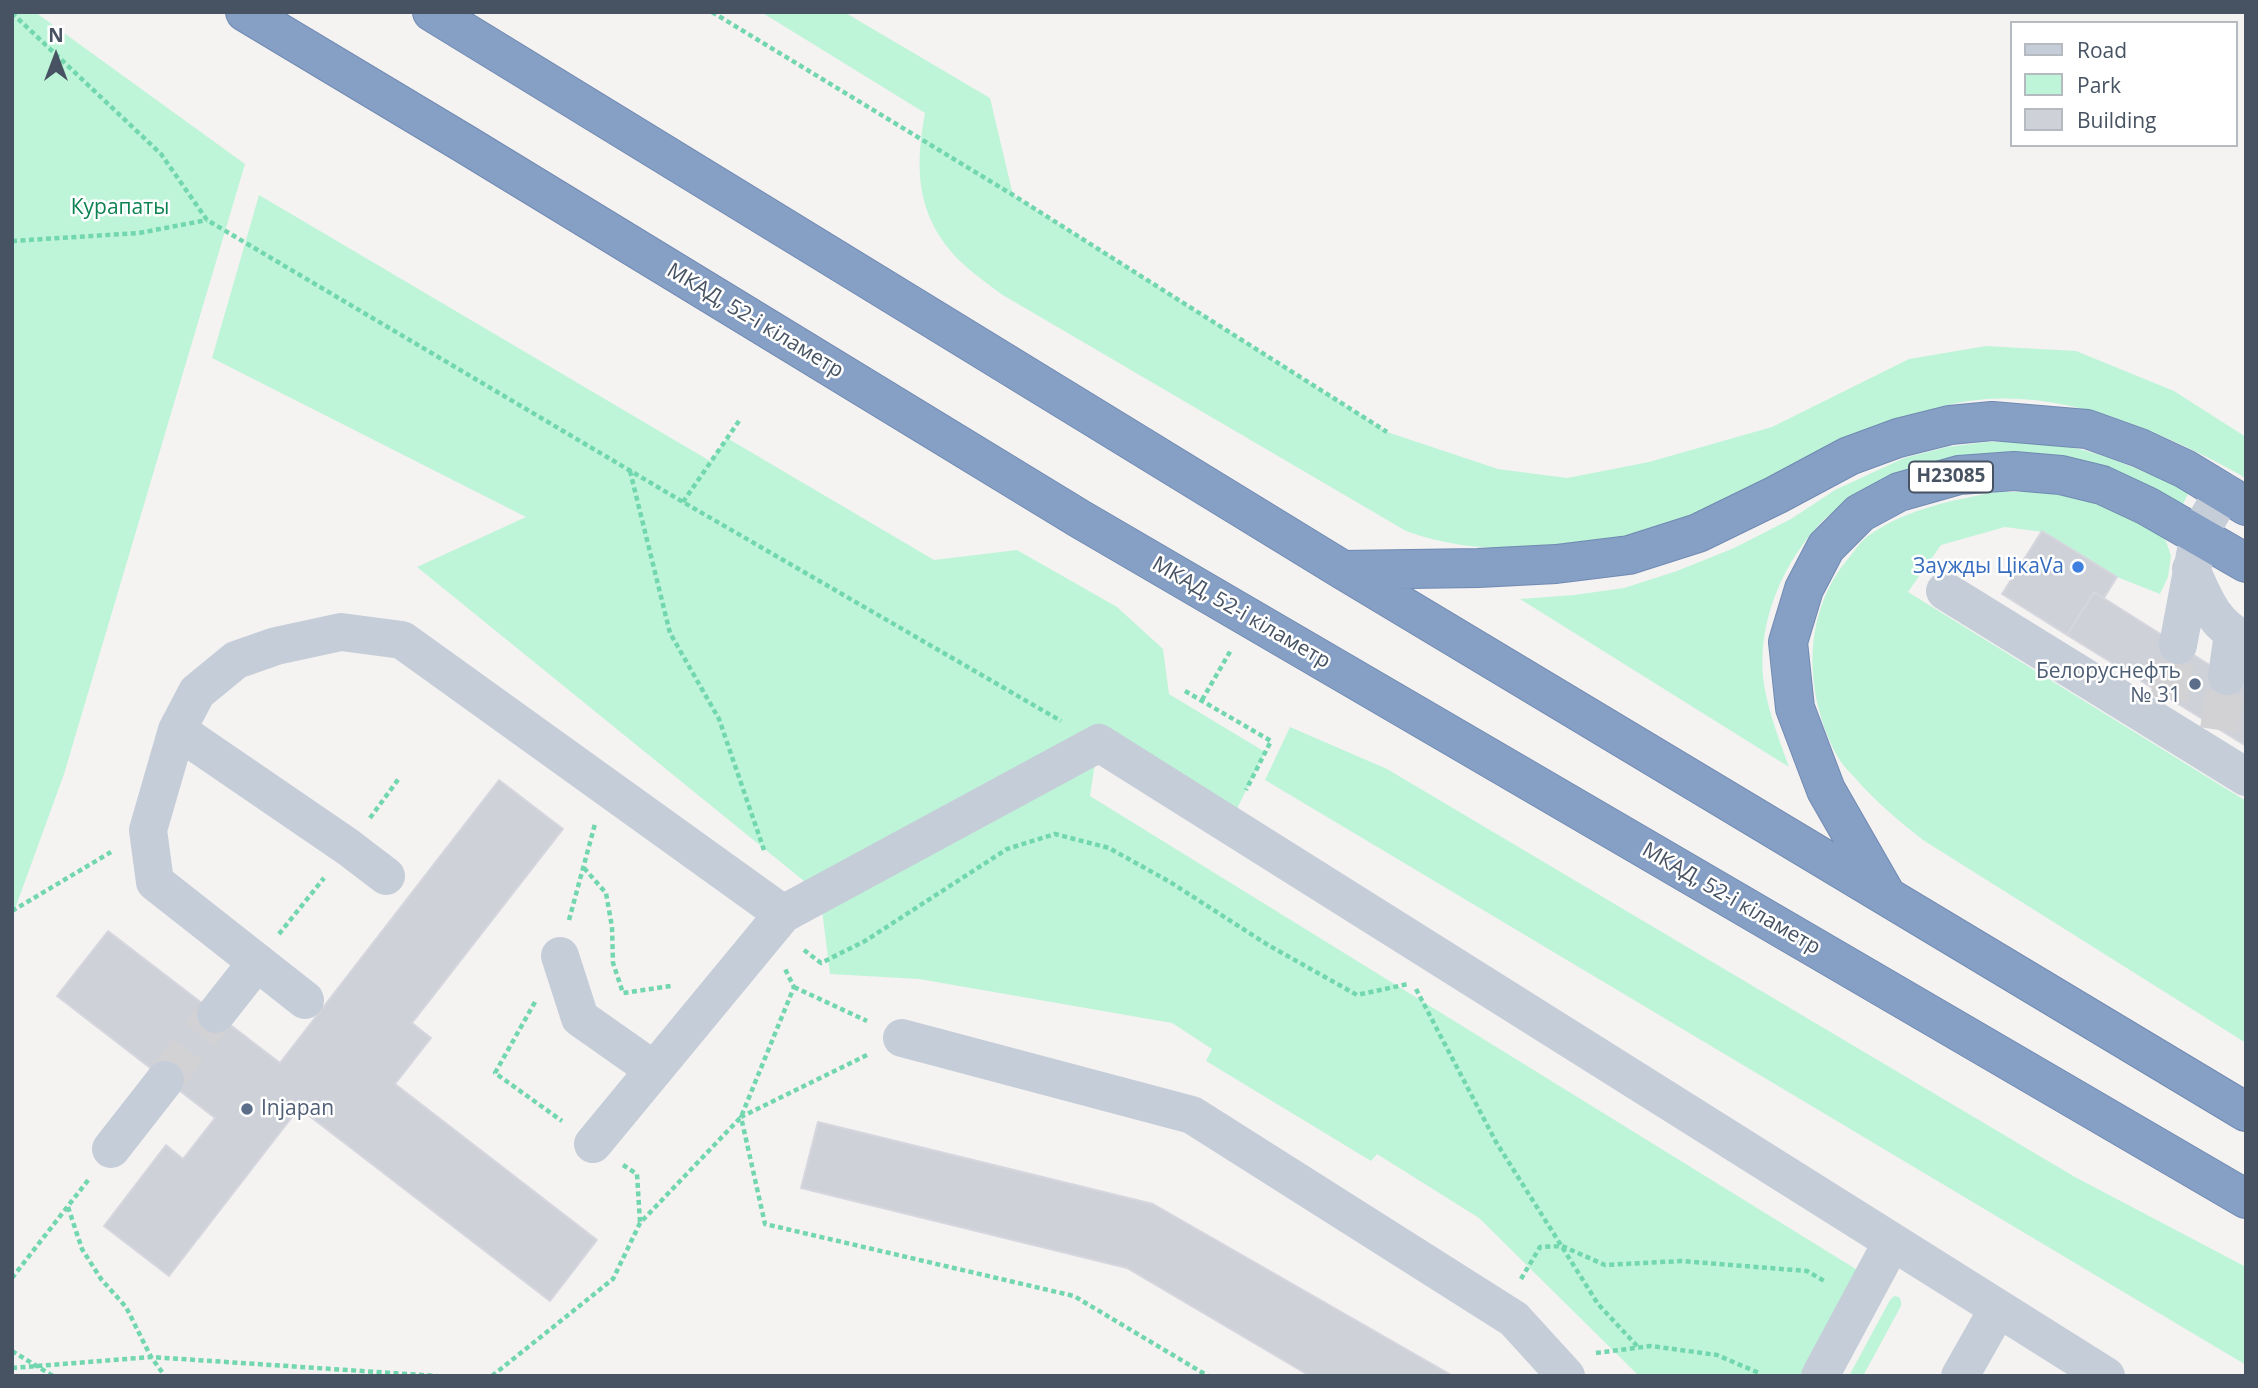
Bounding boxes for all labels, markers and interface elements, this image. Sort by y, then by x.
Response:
north arrow [21,21,91,91]
legend [2010,21,2237,147]
text: N [48,22,64,48]
text: Road [2077,36,2127,64]
text: Park [2077,71,2121,99]
text: Building [2077,106,2156,134]
park label: Курапаты [71,195,169,221]
street label: МКАД, 52-і кіламетр [662,258,848,384]
road number: Н23085 [1909,462,1993,492]
street label: МКАД, 52-і кіламетр [1147,552,1335,674]
place label: Заужды ЦікаVа [1913,554,2064,580]
marker: Заужды ЦікаVа [2070,559,2086,575]
place label: Белоруснефть № 31 [2036,659,2181,709]
marker: Белоруснефть № 31 [2187,676,2203,692]
street label: МКАД, 52-і кіламетр [1637,838,1825,960]
place label: Injapan [261,1096,334,1122]
marker: Injapan [239,1101,255,1117]

